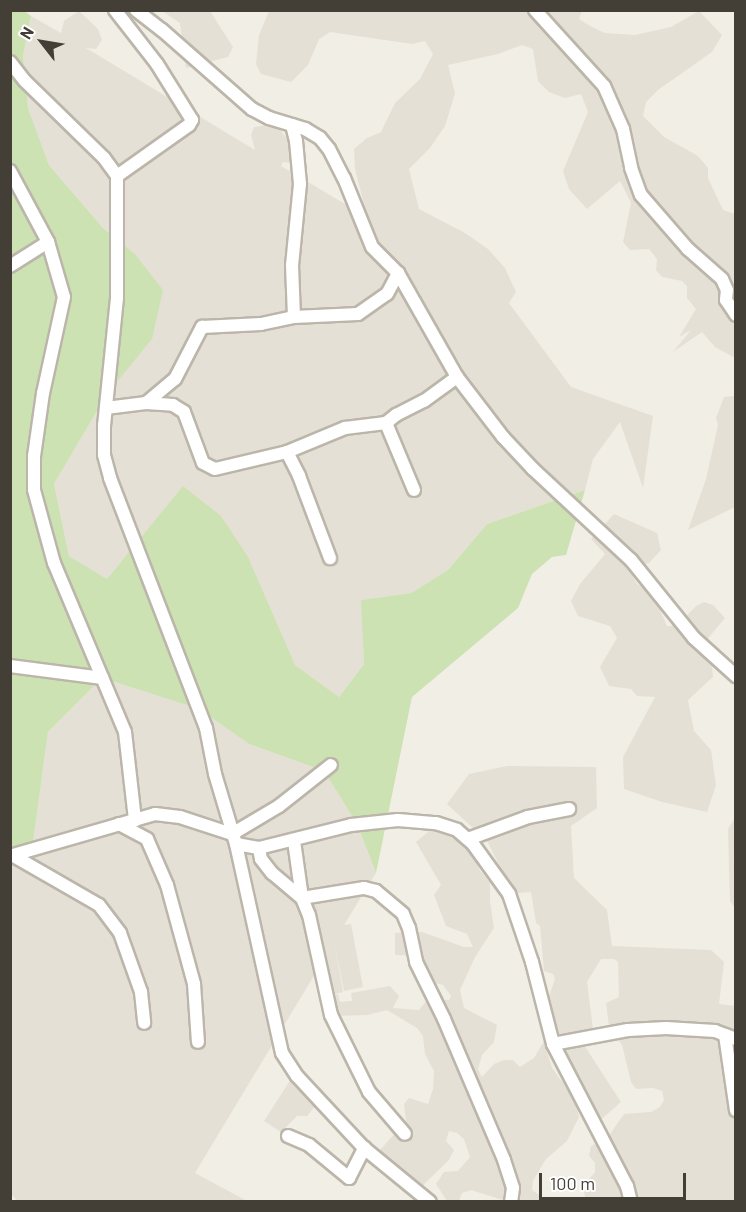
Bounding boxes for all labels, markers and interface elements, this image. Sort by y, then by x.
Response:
north arrow [12,12,72,72]
text: N [15,23,37,42]
scale bar [542,1161,689,1199]
text: 100 m [550,1172,595,1194]

